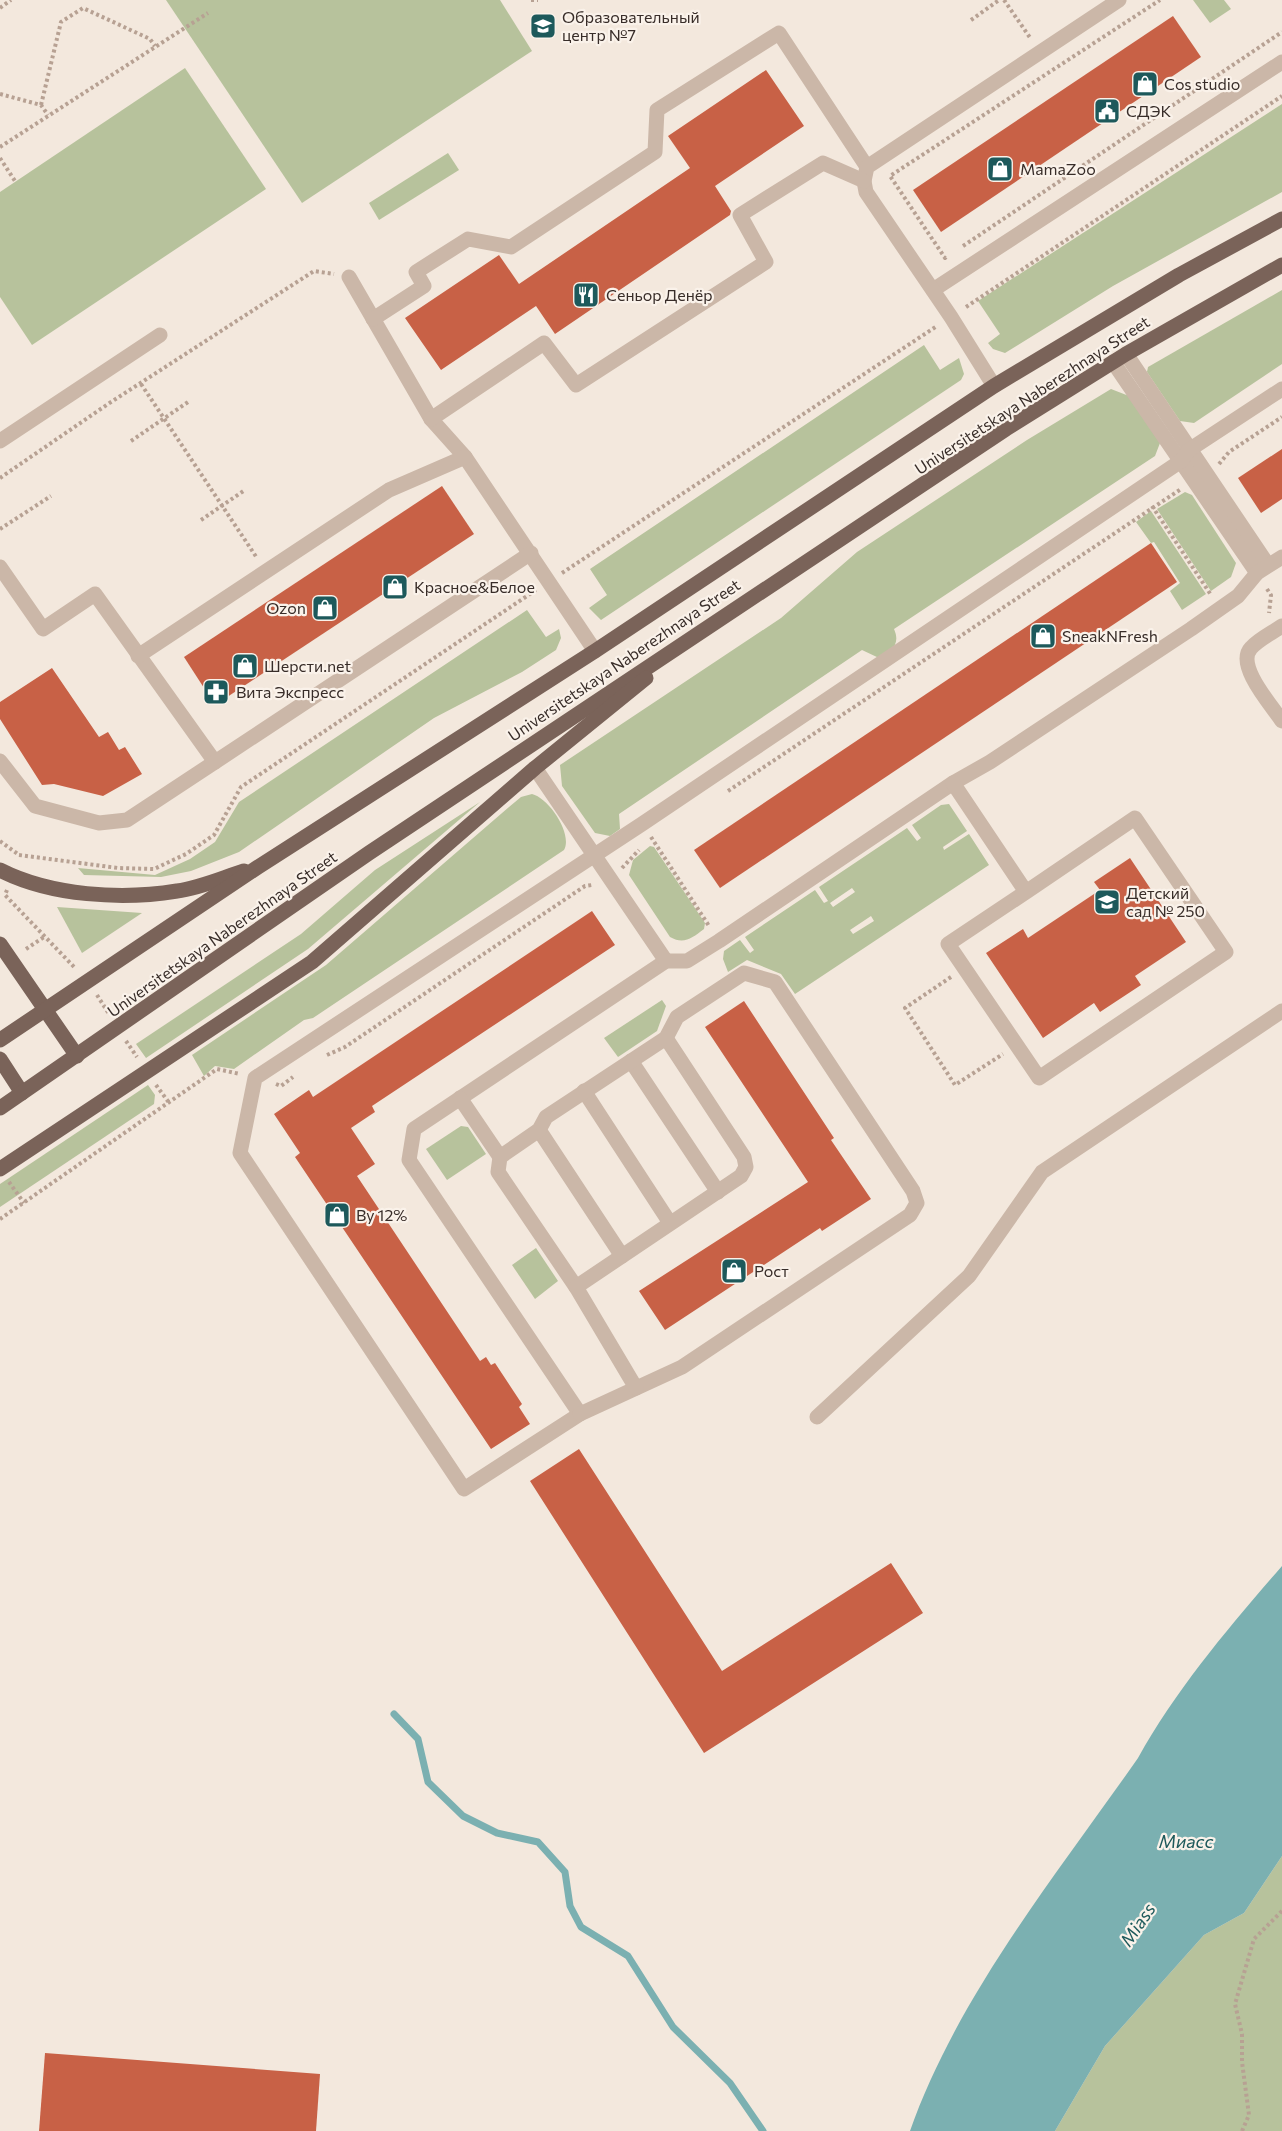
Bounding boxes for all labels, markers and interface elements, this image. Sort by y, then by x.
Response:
place label: Образовательный центр №7 [562,7,700,44]
school or university icon: Образовательный центр №7 [528,11,558,41]
shop icon: Cos studio [1130,69,1160,99]
place label: Cos studio [1164,74,1240,93]
public building icon: СДЭК [1092,96,1122,126]
place label: СДЭК [1126,101,1171,120]
shop icon: MamaZoo [985,154,1015,184]
place label: MamaZoo [1020,159,1096,178]
restaurant icon: Сеньор Денёр [571,280,601,310]
place label: Сеньор Денёр [606,285,713,304]
street label: Universitetskaya Naberezhnaya Street [911,311,1153,478]
shop icon: Красное&Белое [380,572,410,602]
street label: Universitetskaya Naberezhnaya Street [504,574,744,745]
place label: Красное&Белое [414,577,535,596]
shop icon: Ozon [310,593,340,623]
place label: Ozon [266,598,306,617]
shop icon: SneakNFresh [1028,621,1058,651]
place label: SneakNFresh [1062,626,1158,645]
shop icon: Шерсти.net [230,651,260,681]
place label: Шерсти.net [264,656,351,675]
pharmacy icon: Вита Экспресс [201,677,231,707]
place label: Вита Экспресс [236,682,344,701]
street label: Universitetskaya Naberezhnaya Street [103,846,341,1021]
place label: Детский сад № 250 [1126,883,1205,920]
school or university icon: Детский сад № 250 [1092,887,1122,917]
shop icon: Ву 12% [322,1200,352,1230]
place label: Ву 12% [356,1205,407,1224]
shop icon: Рост [719,1256,749,1286]
place label: Рост [754,1261,789,1280]
water label: Миасс [1159,1830,1213,1852]
water label: Miass [1115,1899,1160,1950]

